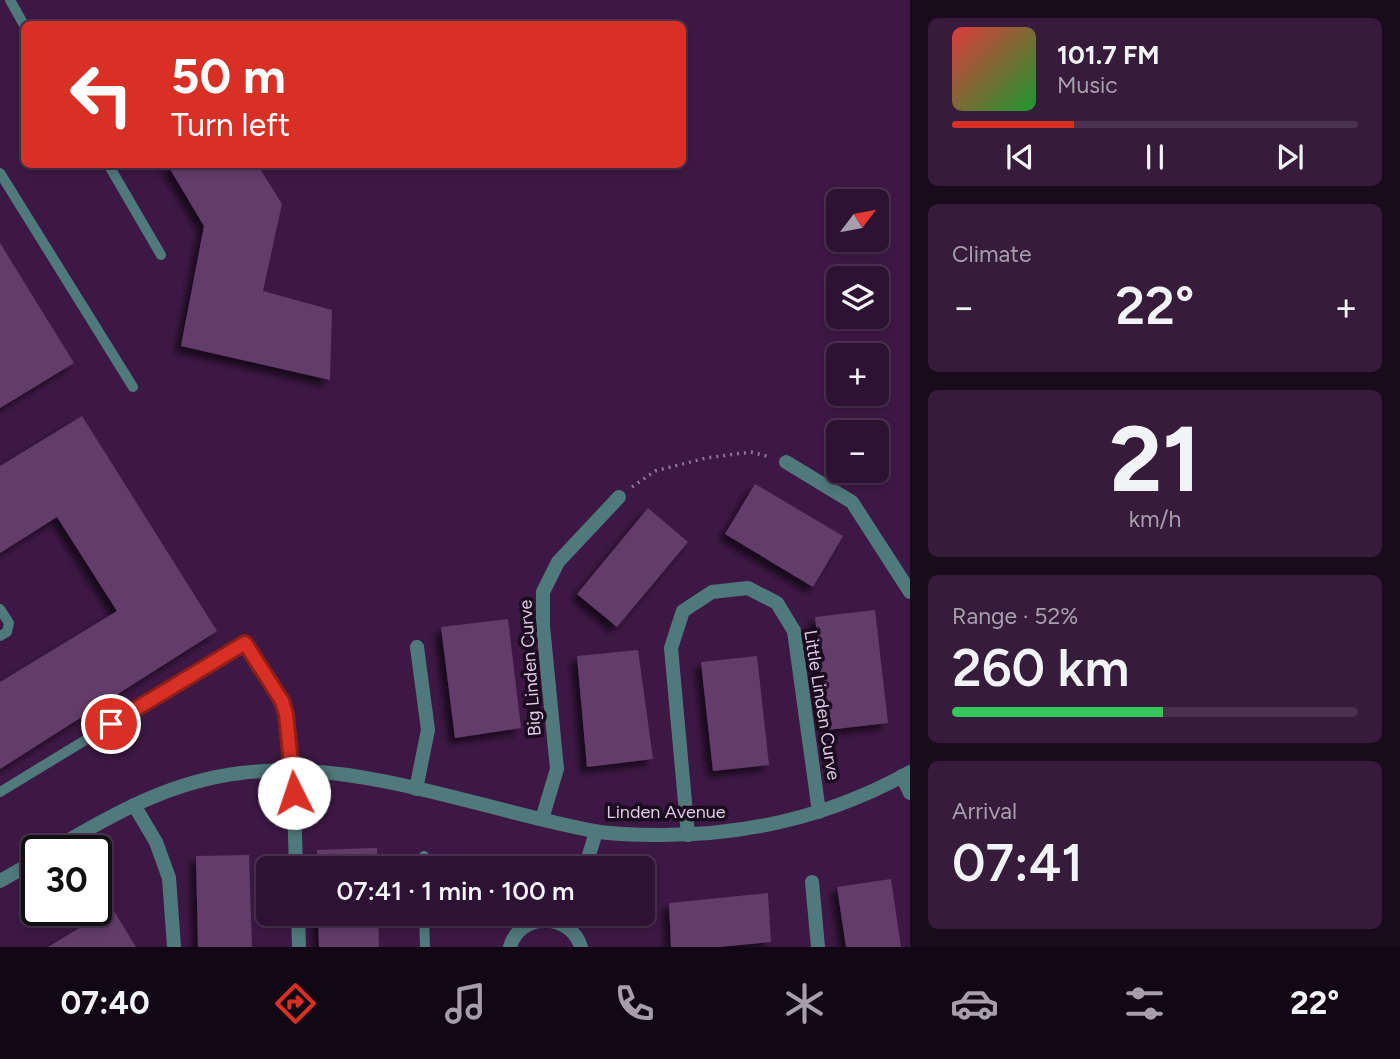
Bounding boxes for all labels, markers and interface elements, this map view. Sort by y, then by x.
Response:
text: 101.7 FM [1057,39,1160,71]
text: 50 m [171,46,286,105]
icon: left [56,49,147,140]
text: Music [1057,71,1118,99]
text: Turn left [171,106,290,144]
icon: previous [1001,138,1039,176]
icon: pause [1136,138,1174,176]
icon: next [1271,138,1309,176]
north arrow [826,189,889,252]
map controls [826,189,889,483]
text: Climate [952,240,1031,268]
button: layers [826,266,889,329]
text: 22° [1116,275,1194,337]
text: − [952,284,976,330]
text: + [1334,284,1358,330]
button: + [826,343,889,406]
text: 21 [1109,405,1201,514]
button: − [826,420,889,483]
text: km/h [1129,505,1181,533]
street label: Big Linden Curve [514,599,546,737]
text: Range · 52% [952,602,1078,630]
street label: Little Linden Curve [799,628,845,782]
text: 260 km [952,637,1129,699]
pin [81,694,141,754]
icon: arrive [92,705,130,743]
position arrow [257,756,331,830]
text: Arrival [952,797,1017,825]
street label: Linden Avenue [606,801,726,823]
text: 07:41 [952,832,1083,894]
speed limit sign: 30 [21,835,112,926]
text: 07:41 · 1 min · 100 m [336,875,575,907]
icon: directions [271,979,320,1028]
icon: music [441,979,490,1028]
icon: phone [610,979,659,1028]
icon: climate [780,979,829,1028]
icon: car [950,979,999,1028]
icon: filters [1120,979,1169,1028]
text: 07:40 [60,984,150,1022]
text: 22° [1290,984,1339,1022]

